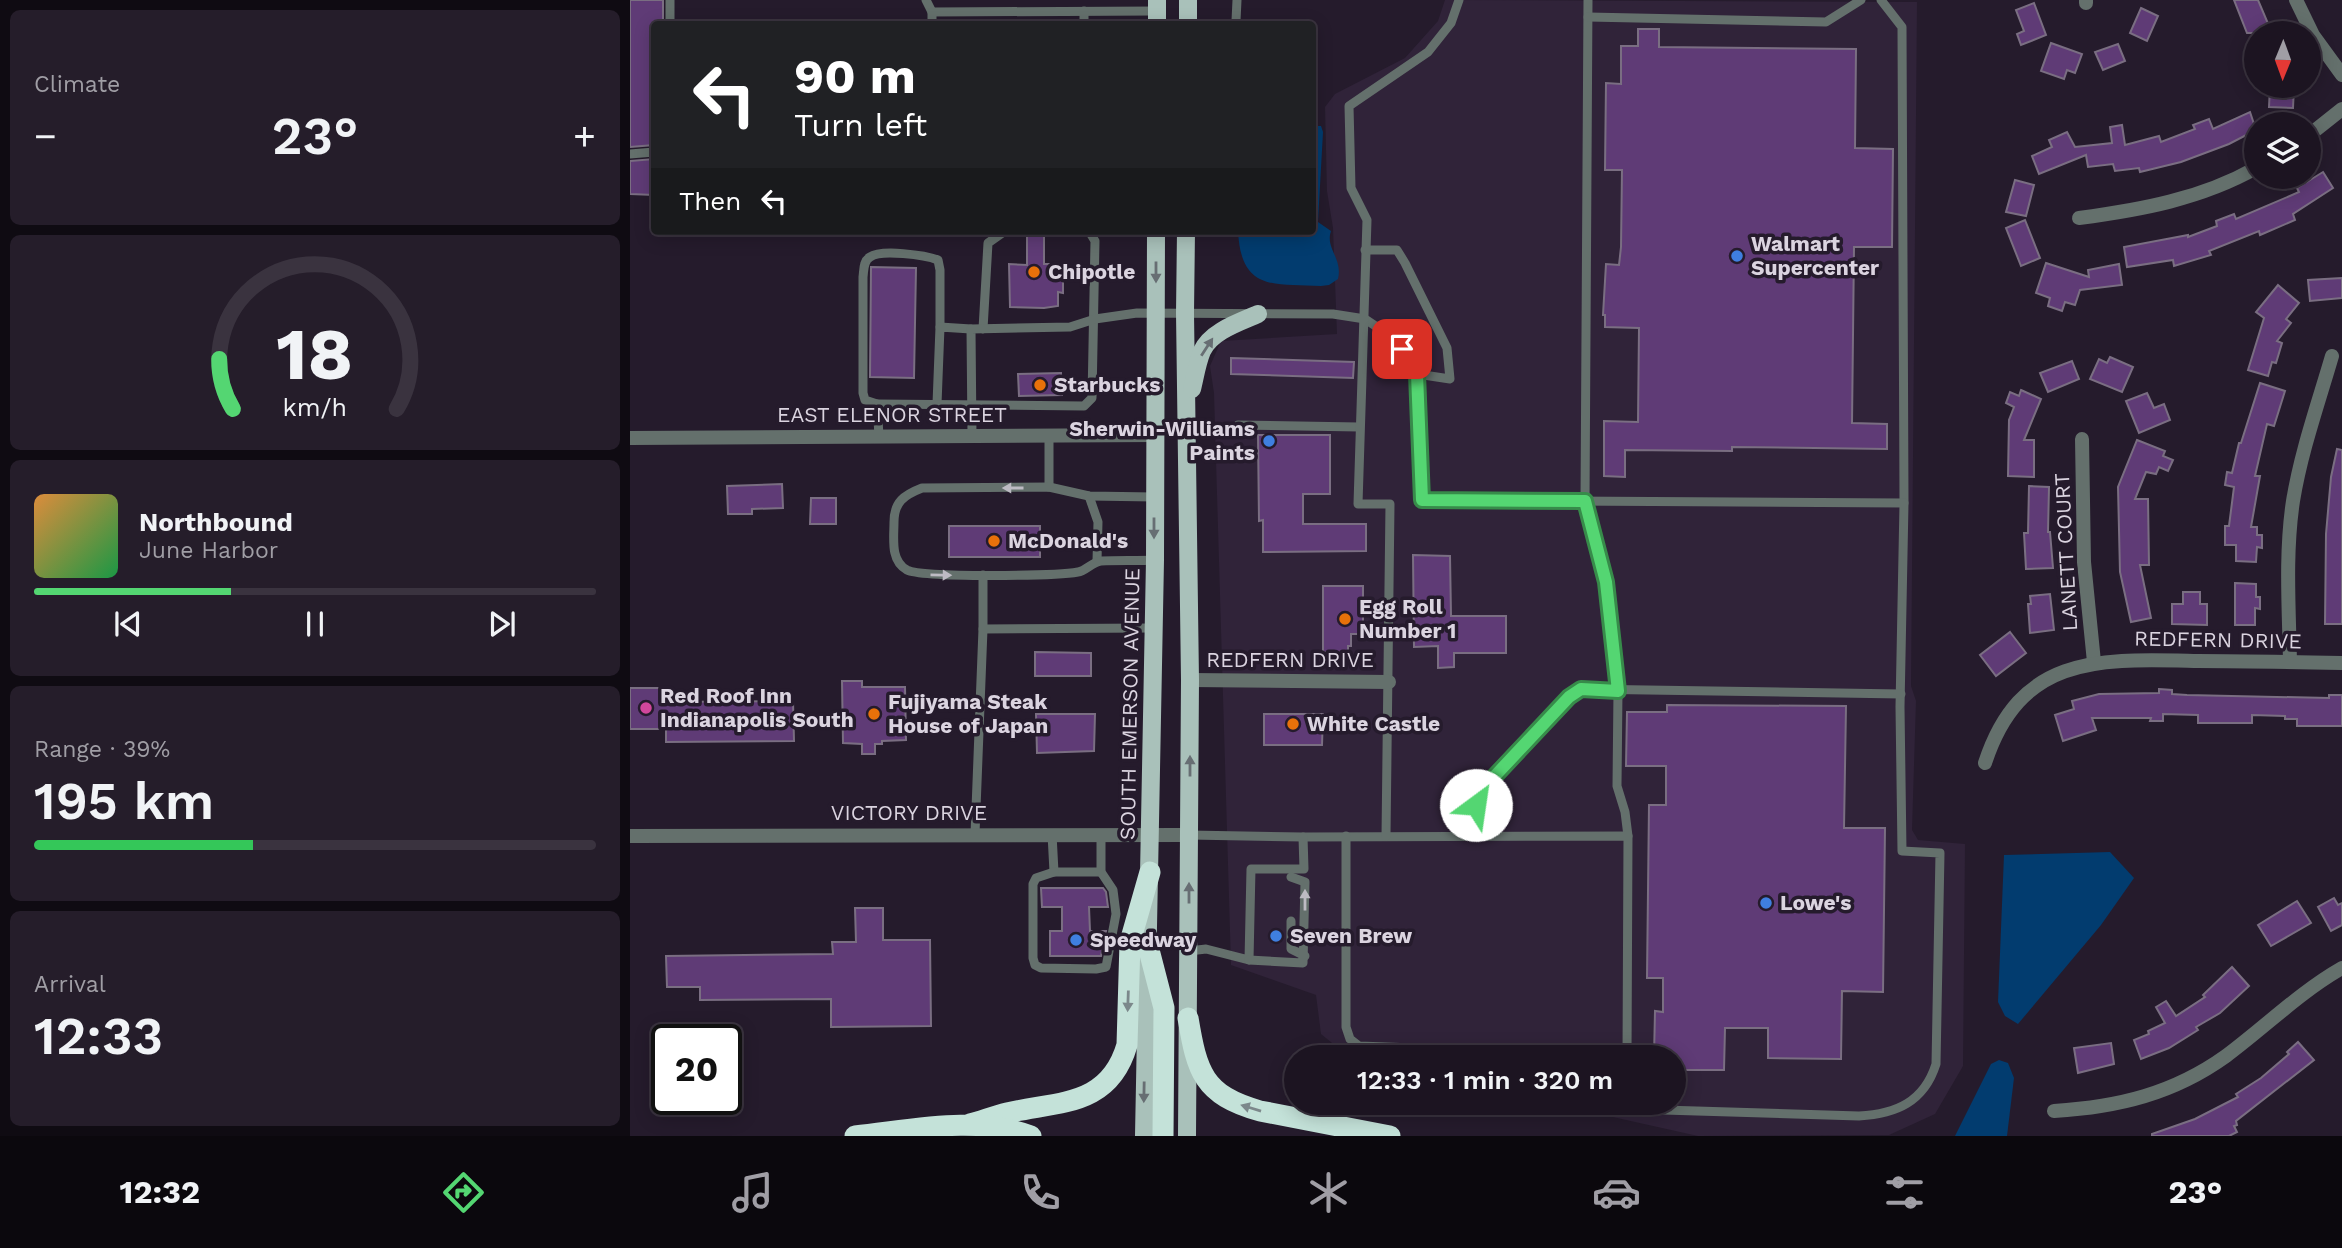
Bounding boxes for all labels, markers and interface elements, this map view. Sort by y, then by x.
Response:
north arrow [2244,21,2320,98]
map controls [2244,21,2321,189]
text: 90 m [794,47,916,105]
icon: left [679,49,770,140]
text: Climate [34,71,120,98]
text: 23° [272,106,358,167]
text: Turn left [794,106,927,144]
button: layers [2244,112,2321,189]
text: − [34,114,57,158]
text: + [573,114,596,158]
icon: left [755,182,793,220]
text: Then [679,186,741,216]
place label: Walmart Supercenter [1751,231,1879,280]
marker: Walmart Supercenter [1729,248,1745,264]
place label: Chipotle [1048,259,1135,284]
one-way arrow [1150,261,1162,283]
marker: Chipotle [1026,264,1042,280]
text: 18 [276,311,354,397]
pin [1372,319,1432,379]
icon: arrive [1383,330,1421,368]
one-way arrow [1200,337,1213,357]
place label: Starbucks [1054,372,1160,397]
marker: Starbucks [1032,377,1048,393]
text: km/h [283,393,347,422]
street label: EAST ELENOR STREET [777,402,1007,427]
place label: Sherwin-Williams Paints [1069,416,1255,465]
marker: Sherwin-Williams Paints [1261,433,1277,449]
street label: LANETT COURT [2049,472,2082,632]
one-way arrow [1002,482,1024,494]
text: Northbound [139,507,293,537]
one-way arrow [1149,517,1160,539]
place label: McDonald's [1008,528,1128,553]
marker: McDonald's [986,533,1002,549]
text: June Harbor [139,537,278,564]
street label: SOUTH EMERSON AVENUE [1115,568,1144,840]
one-way arrow [930,569,952,580]
place label: Egg Roll Number 1 [1359,594,1456,643]
icon: previous [109,605,147,643]
icon: pause [296,605,334,643]
icon: next [483,605,521,643]
marker: Egg Roll Number 1 [1337,611,1353,627]
street label: REDFERN DRIVE [2134,626,2302,653]
street label: REDFERN DRIVE [1206,647,1374,672]
place label: Red Roof Inn Indianapolis South [660,683,854,732]
place label: Fujiyama Steak House of Japan [888,689,1048,738]
marker: Red Roof Inn Indianapolis South [638,700,654,716]
marker: Fujiyama Steak House of Japan [866,706,882,722]
place label: White Castle [1307,711,1440,736]
marker: White Castle [1285,716,1301,732]
text: Range · 39% [34,736,170,763]
one-way arrow [1184,755,1196,777]
position arrow [1439,768,1513,842]
text: 195 km [34,771,214,832]
street label: VICTORY DRIVE [831,800,987,825]
one-way arrow [1183,881,1195,903]
one-way arrow [1299,889,1311,911]
place label: Lowe's [1780,890,1851,915]
marker: Lowe's [1758,895,1774,911]
place label: Seven Brew [1290,923,1412,948]
place label: Speedway [1090,927,1196,952]
marker: Seven Brew [1268,928,1284,944]
marker: Speedway [1068,932,1084,948]
text: Arrival [34,971,106,998]
one-way arrow [1122,991,1134,1013]
text: 12:33 [34,1006,163,1067]
speed limit sign: 20 [651,1024,742,1115]
text: 12:33 · 1 min · 320 m [1357,1065,1613,1095]
one-way arrow [1138,1081,1150,1103]
one-way arrow [1240,1103,1261,1113]
icon: directions [439,1168,488,1217]
icon: music [728,1168,777,1217]
icon: phone [1016,1168,1065,1217]
icon: climate [1304,1168,1353,1217]
icon: car [1592,1168,1641,1217]
icon: filters [1880,1168,1929,1217]
text: 12:32 [120,1173,200,1211]
text: 23° [2168,1173,2222,1211]

